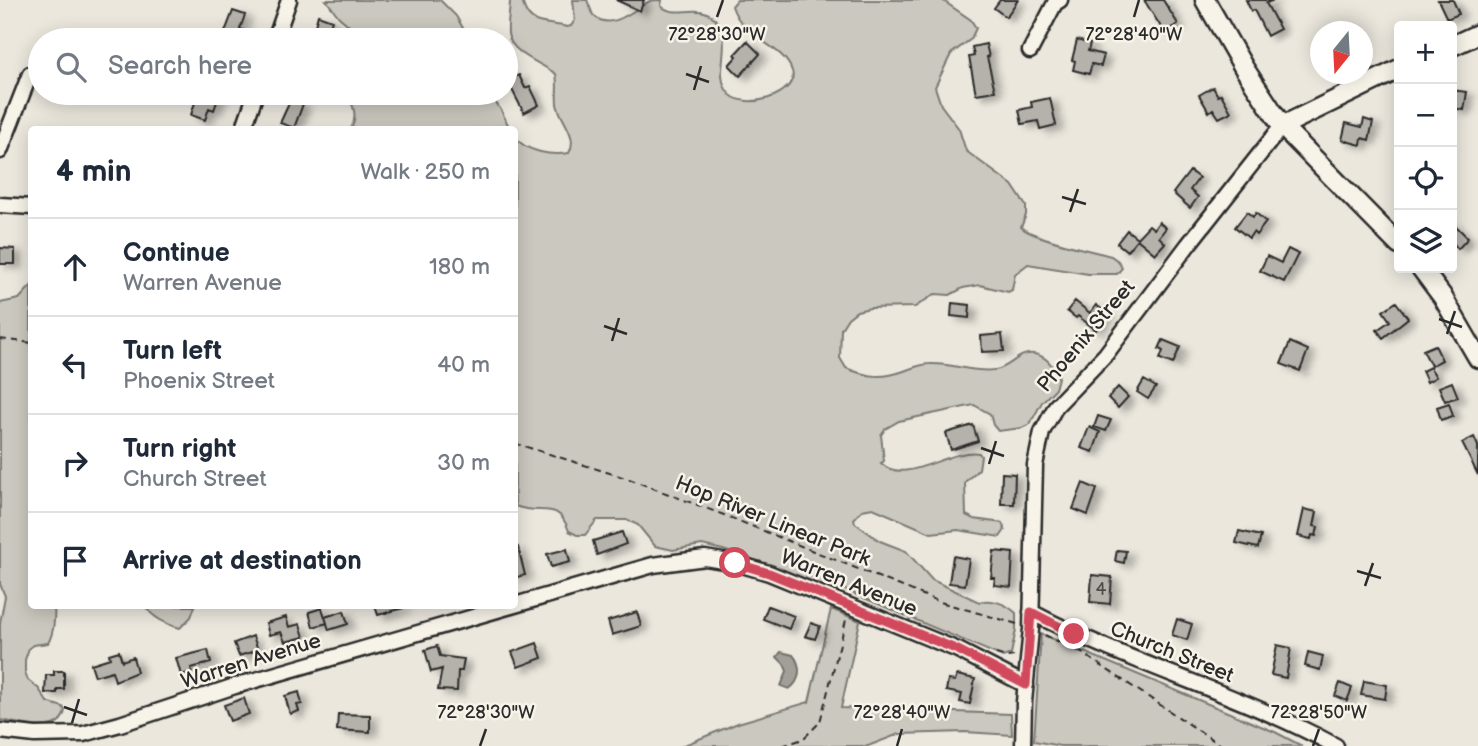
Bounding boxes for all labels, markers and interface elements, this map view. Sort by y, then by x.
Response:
north arrow [1310,21,1373,84]
map controls [1394,21,1457,273]
button: + [1394,21,1457,84]
text: 72°28'30"W [668,24,766,45]
text: 72°28'40"W [1085,24,1183,45]
search box [28,28,518,105]
icon: search [52,48,90,86]
text: Search here [108,51,252,82]
button: − [1394,84,1457,147]
button: locate [1394,147,1457,210]
text: 4 min [56,154,131,190]
text: Walk · 250 m [360,158,490,186]
button: layers [1394,210,1457,273]
text: Continue [123,238,230,269]
icon: ahead [56,248,94,286]
text: 180 m [429,253,490,281]
text: Warren Avenue [123,269,282,297]
street label: Phoenix Street [1032,274,1141,397]
text: Turn left [123,336,222,367]
icon: left [56,346,94,384]
text: 40 m [437,351,490,379]
text: Phoenix Street [123,367,275,395]
text: Turn right [123,434,236,465]
icon: right [56,444,94,482]
text: 30 m [437,449,490,477]
text: Church Street [123,465,266,493]
street label: Hop River Linear Park [672,470,875,572]
icon: arrive [56,542,94,580]
street label: Warren Avenue [777,544,921,622]
text: Arrive at destination [123,546,362,577]
route start [719,547,750,578]
house number: 4 [1096,579,1107,600]
street label: Church Street [1107,616,1238,688]
route end [1058,618,1089,649]
street label: Warren Avenue [178,628,324,694]
text: 72°28'30"W [437,702,535,723]
text: 72°28'40"W [853,702,951,723]
text: 72°28'50"W [1271,702,1368,723]

